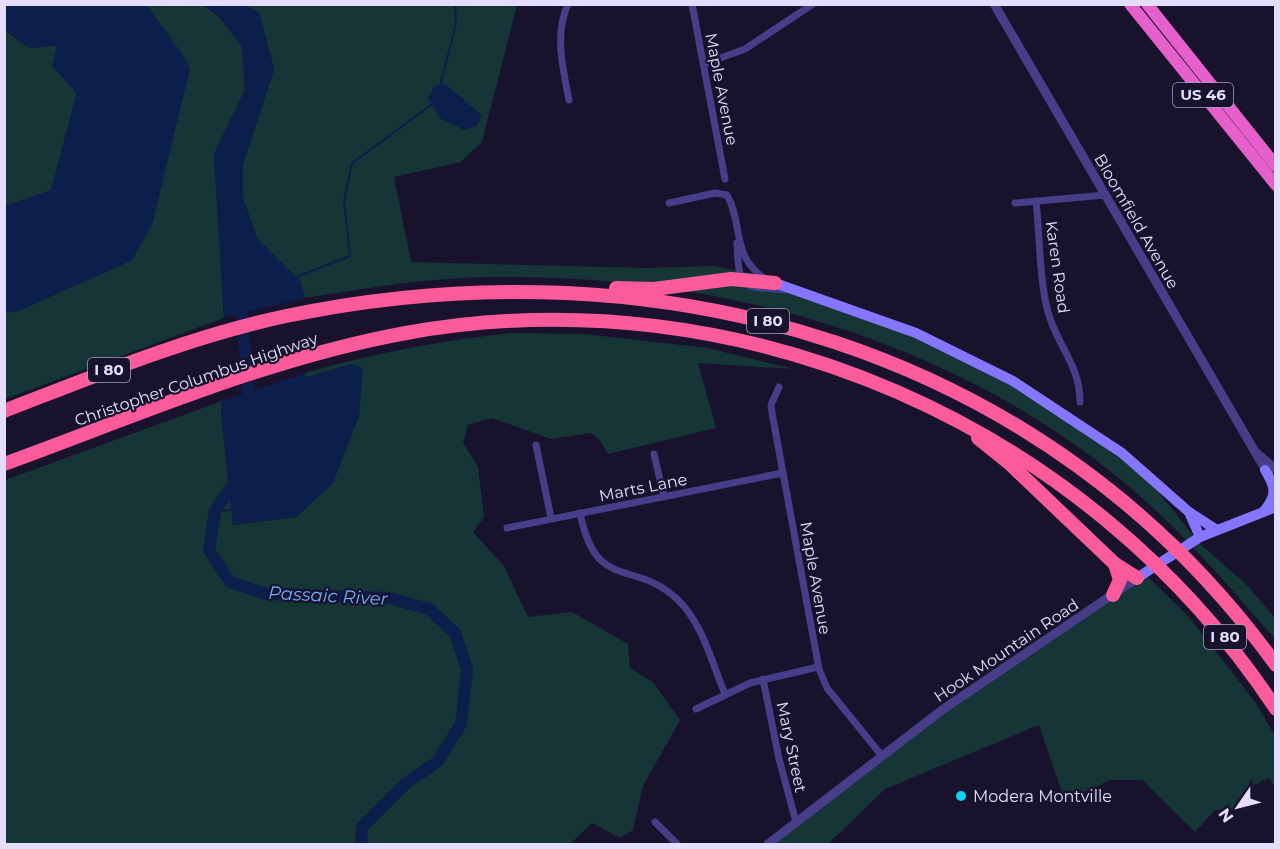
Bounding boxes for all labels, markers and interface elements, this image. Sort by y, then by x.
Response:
street label: Maple Avenue [701,31,742,147]
road number: US 46 [1173,83,1233,107]
street label: Bloomfield Avenue [1090,150,1183,292]
street label: Karen Road [1042,220,1073,315]
road number: I 80 [747,309,789,333]
street label: Christopher Columbus Highway [72,329,321,430]
road number: I 80 [88,358,130,382]
street label: Marts Lane [597,470,689,505]
street label: Maple Avenue [796,520,835,636]
water label: Passaic River [268,582,389,610]
street label: Hook Mountain Road [930,595,1082,706]
road number: I 80 [1204,625,1246,649]
street label: Mary Street [773,700,810,795]
north arrow [1208,777,1268,837]
place label: Modera Montville [973,787,1112,806]
marker: Modera Montville [954,789,968,803]
text: N [1215,805,1238,826]

